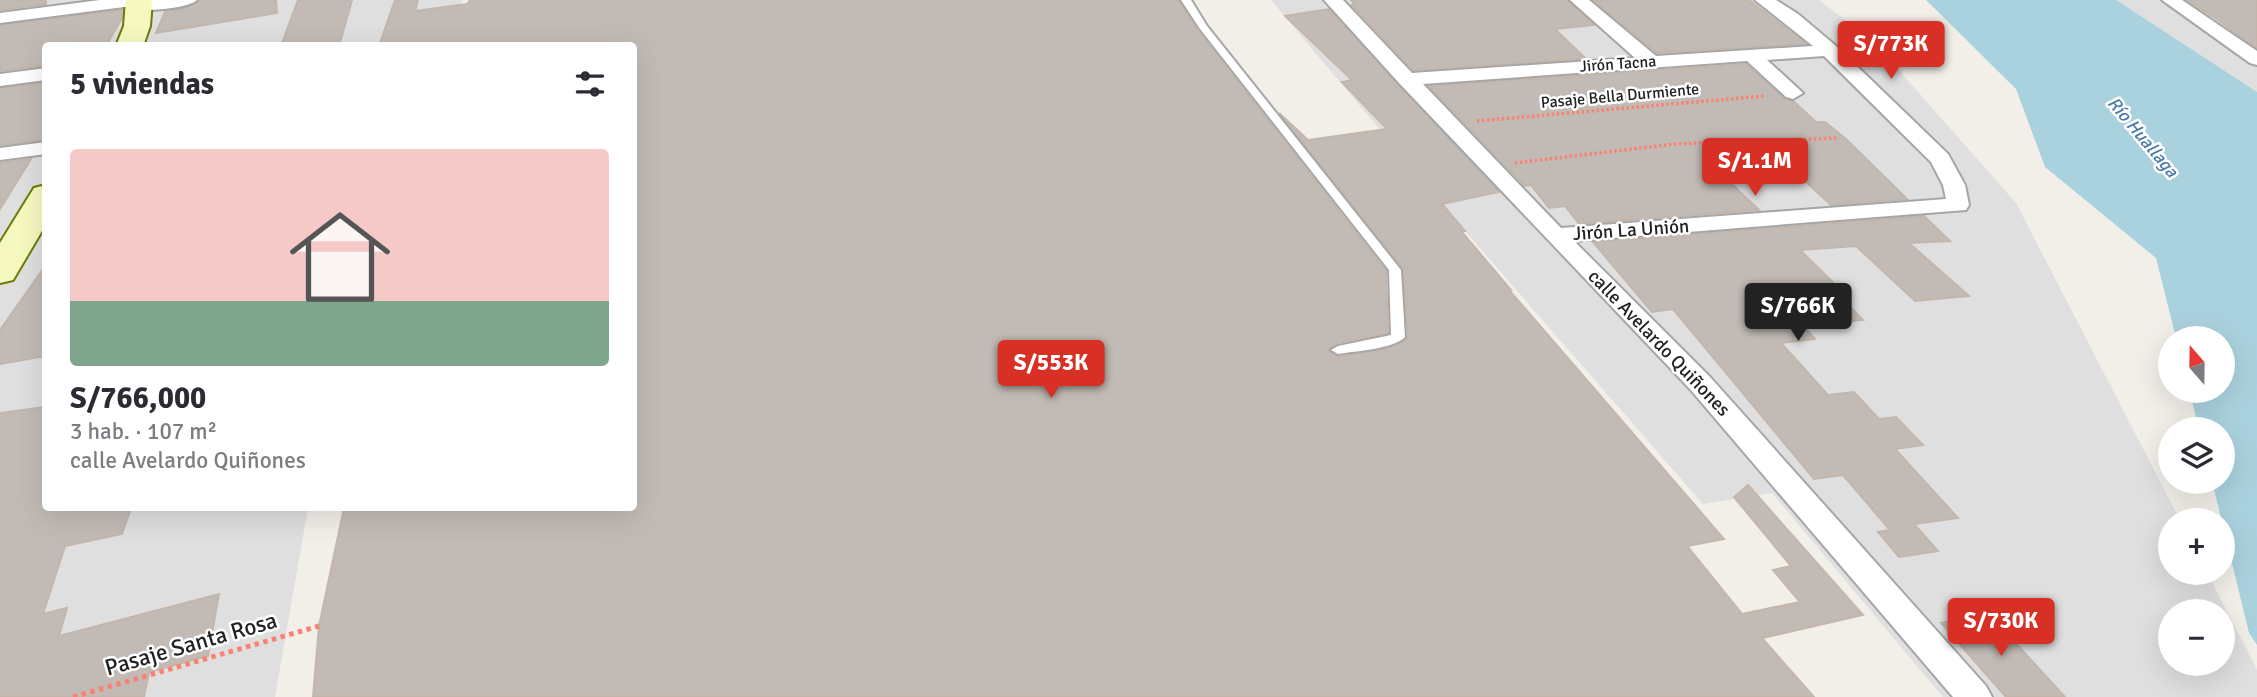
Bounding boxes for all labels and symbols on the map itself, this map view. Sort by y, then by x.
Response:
pin: S/773K [1834,22,1948,81]
street label: Jirón Tacna [1579,51,1657,77]
street label: Pasaje Bella Durmiente [1540,79,1700,113]
water label: Río Huallaga [2103,92,2184,182]
pin: S/1.1M [1698,138,1812,198]
street label: Jirón La Unión [1572,214,1690,246]
street label: calle Avelardo Quiñones [1583,265,1735,421]
pin: S/766K [1741,284,1855,343]
north arrow [2158,326,2235,402]
pin: S/553K [994,340,1108,400]
pin: S/730K [1944,598,2058,658]
street label: Pasaje Santa Rosa [102,606,280,682]

